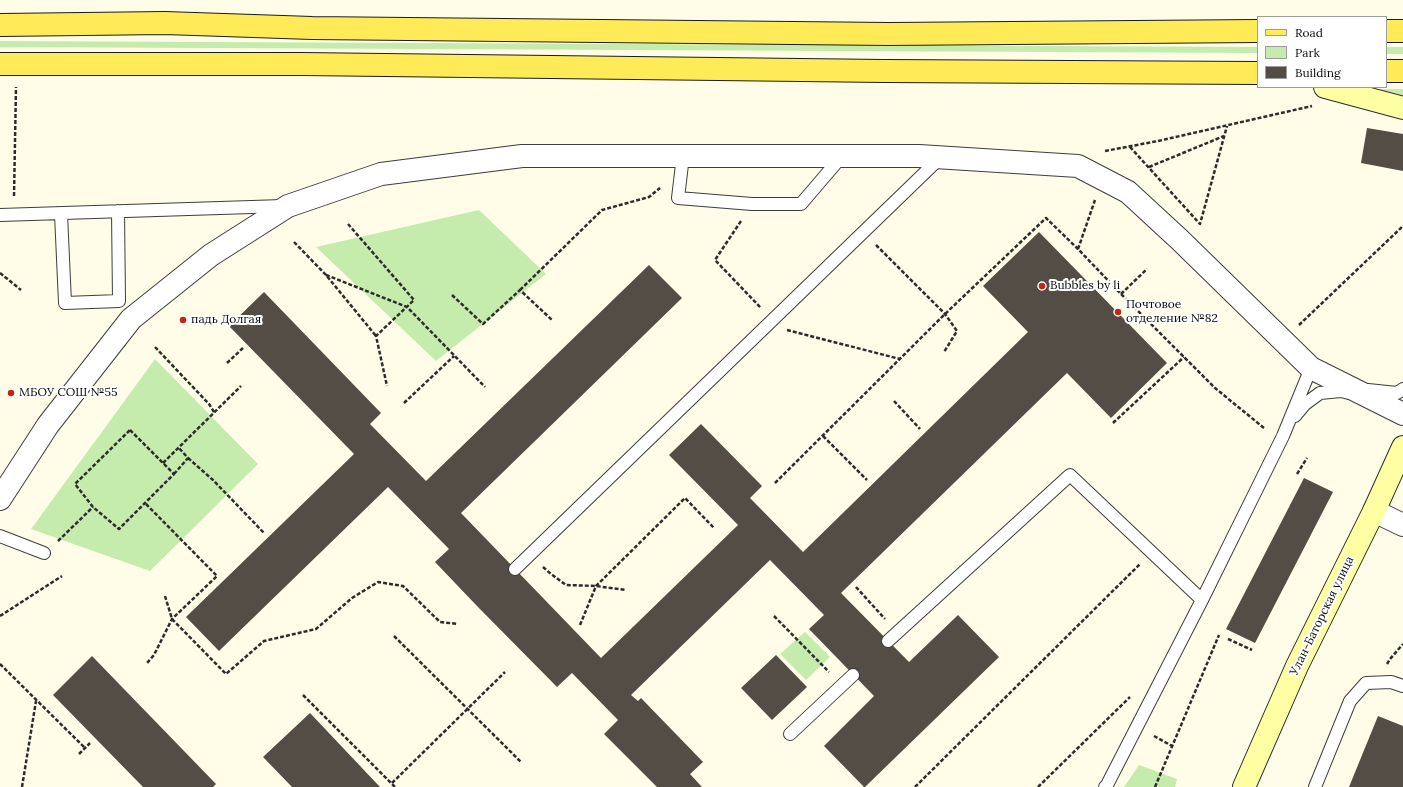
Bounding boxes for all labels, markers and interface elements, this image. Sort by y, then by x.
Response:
legend [1257,16,1387,88]
text: Road [1295,25,1323,40]
text: Park [1295,45,1320,60]
text: Building [1295,65,1341,80]
place label: Bubbles by li [1050,279,1120,293]
marker: Bubbles by li [1037,281,1047,291]
place label: Почтовое отделение №82 [1126,298,1218,326]
marker: Почтовое отделение №82 [1113,307,1123,317]
place label: падь Долгая [191,313,261,327]
marker: падь Долгая [178,315,188,325]
place label: МБОУ СОШ №55 [19,386,117,400]
marker: МБОУ СОШ №55 [6,388,16,398]
street label: Улан-Баторская улица [1287,554,1357,678]

